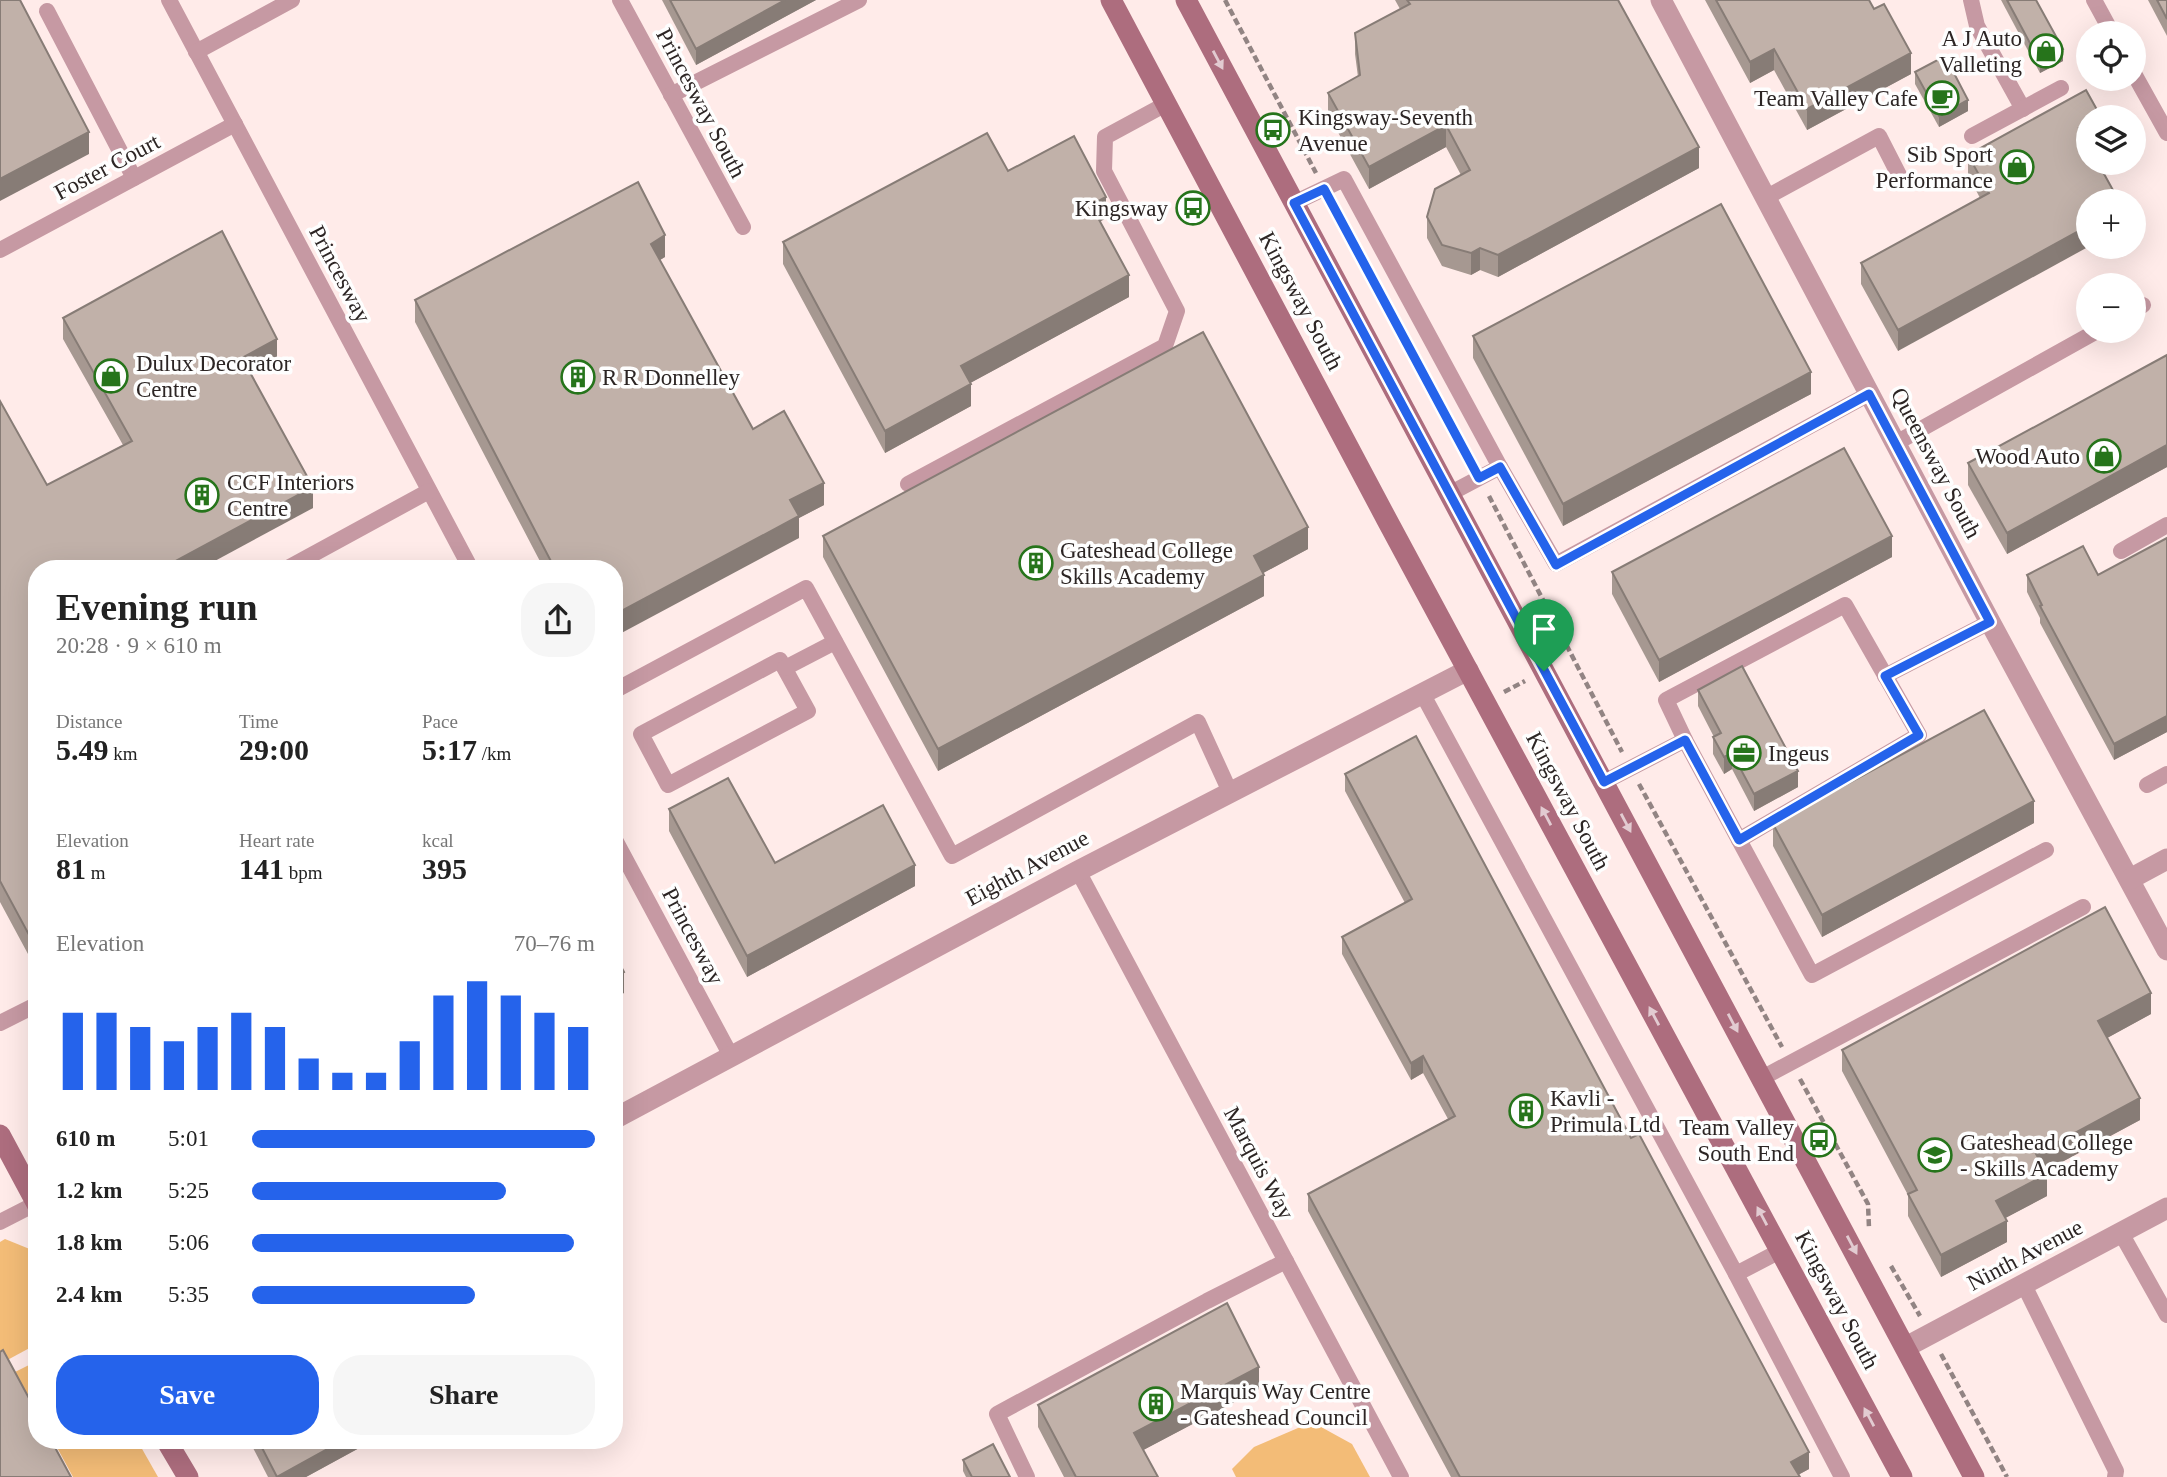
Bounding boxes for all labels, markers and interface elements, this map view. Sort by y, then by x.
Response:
map controls [2076,21,2146,343]
button: locate [2076,21,2146,91]
street label: Princesway South [651,24,751,182]
place label: A J Auto Valleting [1939,26,2022,77]
shop icon: A J Auto Valleting [2027,32,2065,70]
one-way arrow [1212,50,1224,70]
cafe icon: Team Valley Cafe [1923,79,1961,117]
place label: Team Valley Cafe [1754,86,1918,111]
place label: Kingsway-Seventh Avenue [1298,105,1474,156]
button: layers [2076,105,2146,175]
bus stop icon: Kingsway-Seventh Avenue [1254,111,1292,149]
street label: Foster Court [50,129,164,205]
place label: Sib Sport Performance [1876,142,1994,193]
shop icon: Sib Sport Performance [1998,148,2036,186]
bus stop icon: Kingsway [1174,189,1212,227]
button: + [2076,189,2146,259]
place label: Kingsway [1075,196,1168,221]
street label: Princesway [304,221,376,327]
street label: Kingsway South [1254,228,1348,375]
button: − [2076,273,2146,343]
place label: Dulux Decorator Centre [136,351,292,402]
shop icon: Dulux Decorator Centre [92,357,130,395]
building icon: R R Donnelley [559,358,597,396]
place label: R R Donnelley [602,365,740,390]
street label: Queensway South [1886,384,1986,543]
shop icon: Wood Auto [2085,437,2123,475]
place label: Wood Auto [1975,444,2080,469]
place label: CCF Interiors Centre [227,470,354,521]
building icon: CCF Interiors Centre [183,476,221,514]
place label: Gateshead College Skills Academy [1060,538,1233,589]
building icon: Gateshead College Skills Academy [1017,544,1055,582]
button: share [521,583,595,657]
text: Evening run [56,586,258,628]
pin [1514,599,1574,671]
icon: arrive [1525,610,1563,648]
text: 20:28 · 9 × 610 m [56,633,222,658]
text: Distance [56,711,122,732]
text: Time [239,711,278,732]
text: Pace [422,711,458,732]
street label: Kingsway South [1521,728,1615,875]
text: 5.49 [56,733,109,766]
text: 29:00 [239,733,309,766]
text: 5:17 [422,733,477,766]
office icon: Ingeus [1725,734,1763,772]
place label: Ingeus [1768,741,1829,766]
text: km [109,743,138,764]
text: /km [477,743,511,764]
one-way arrow [1540,806,1552,825]
one-way arrow [1619,813,1631,833]
street label: Eighth Avenue [961,825,1093,911]
text: Elevation [56,830,129,851]
text: Heart rate [239,830,314,851]
text: kcal [422,830,454,851]
text: 81 [56,852,86,885]
text: 141 [239,852,284,885]
text: 395 [422,852,467,885]
text: m [86,862,106,883]
text: bpm [284,862,323,883]
street label: Princesway [657,883,729,989]
text: Elevation [56,931,144,956]
text: 70–76 m [514,931,595,956]
one-way arrow [1648,1006,1660,1026]
one-way arrow [1727,1013,1739,1033]
place label: Kavli - Primula Ltd [1550,1086,1661,1137]
building icon: Kavli - Primula Ltd [1507,1092,1545,1130]
street label: Marquis Way [1219,1103,1299,1224]
place label: Team Valley South End [1679,1115,1794,1166]
bus stop icon: Team Valley South End [1800,1121,1838,1159]
text: 610 m [56,1126,115,1151]
text: 5:01 [168,1126,209,1151]
place label: Gateshead College - Skills Academy [1960,1130,2133,1181]
school or university icon: Gateshead College - Skills Academy [1916,1136,1954,1174]
text: 1.2 km [56,1178,122,1203]
text: 5:25 [168,1178,209,1203]
one-way arrow [1756,1207,1768,1226]
street label: Ninth Avenue [1963,1214,2087,1296]
street label: Kingsway South [1790,1227,1884,1374]
text: 1.8 km [56,1230,122,1255]
text: 5:06 [168,1230,209,1255]
one-way arrow [1846,1236,1858,1255]
text: 2.4 km [56,1282,122,1307]
text: 5:35 [168,1282,209,1307]
button: Save [56,1355,319,1435]
button: Share [333,1355,595,1435]
place label: Marquis Way Centre - Gateshead Council [1180,1379,1371,1430]
building icon: Marquis Way Centre - Gateshead Council [1137,1385,1175,1423]
one-way arrow [1863,1407,1875,1427]

